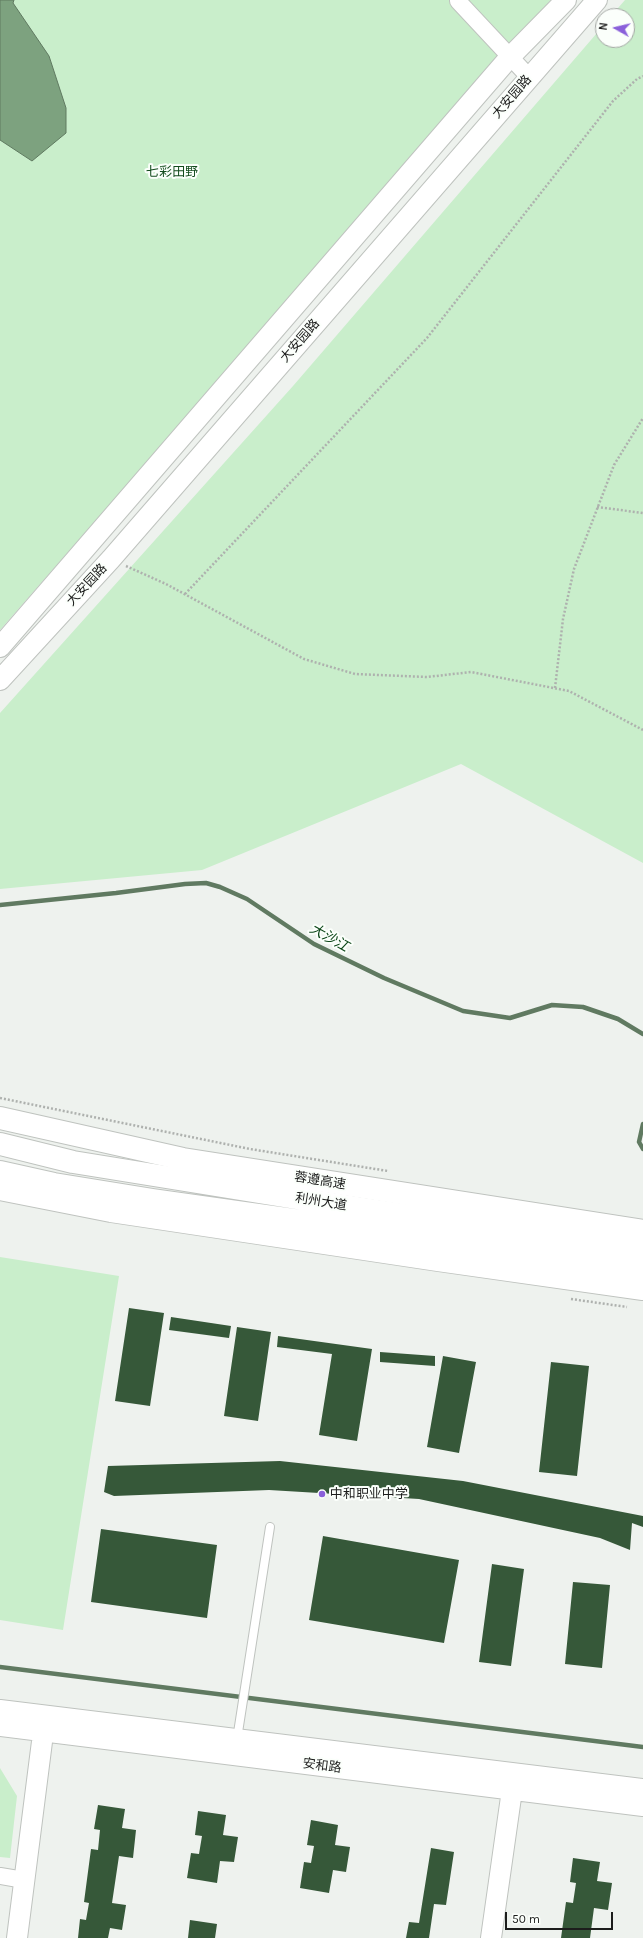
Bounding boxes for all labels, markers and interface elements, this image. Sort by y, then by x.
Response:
north arrow [595,8,635,48]
text: N [597,22,611,31]
street label: 大安园路 [489,72,535,122]
park label: 七彩田野 [146,164,198,180]
street label: 大安园路 [277,316,323,366]
street label: 大安园路 [64,561,110,609]
water label: 大沙江 [307,920,351,956]
street label: 蓉遵高速 [293,1169,347,1193]
street label: 利州大道 [294,1190,348,1214]
place label: 中和职业中学 [330,1486,408,1502]
marker: 中和职业中学 [317,1489,327,1499]
street label: 安和路 [302,1756,342,1776]
scale bar [507,1904,615,1930]
text: 50 m [512,1912,540,1926]

